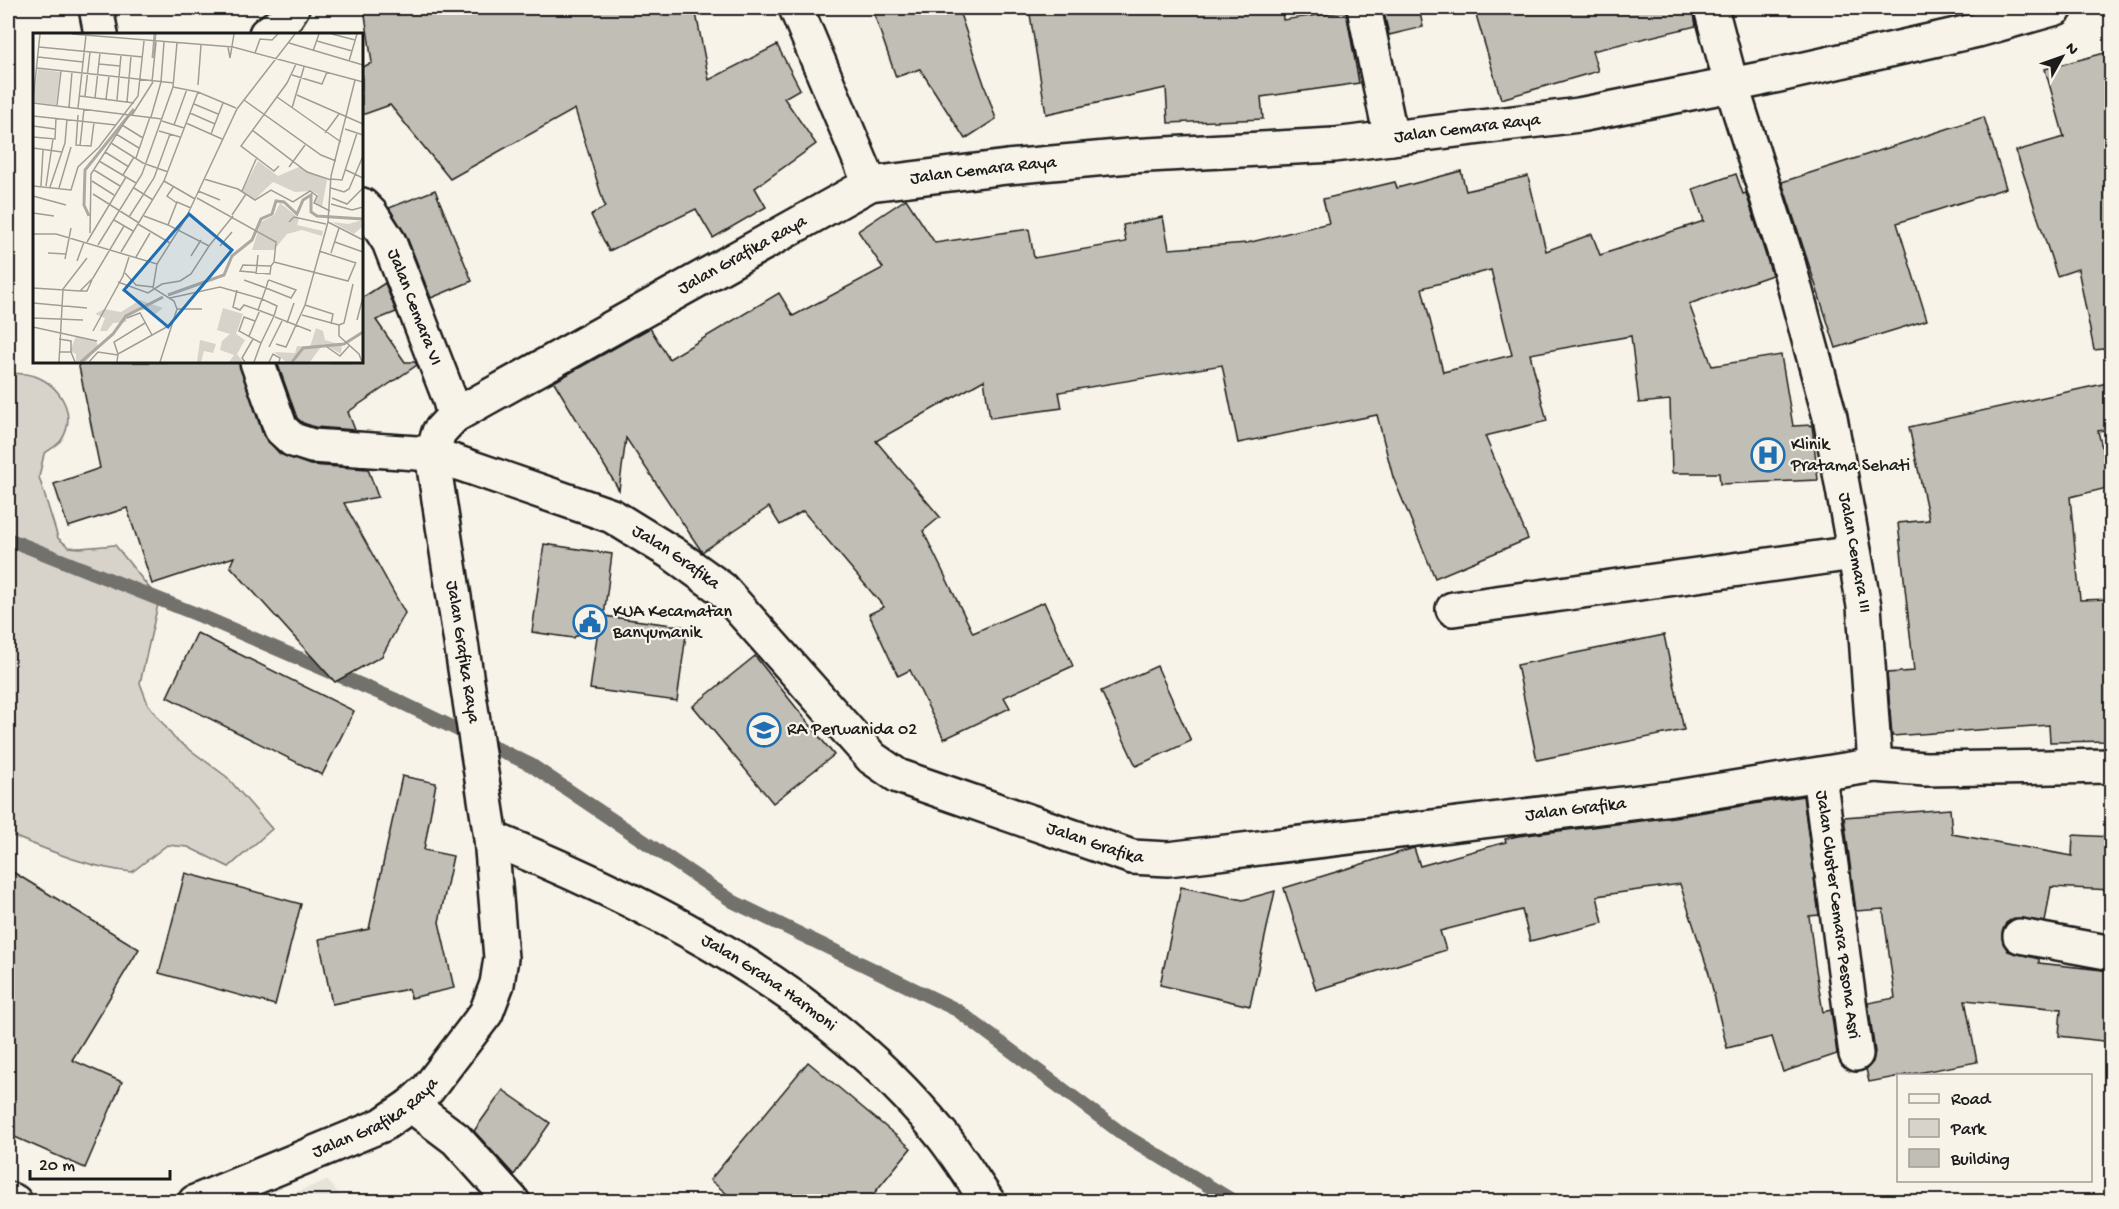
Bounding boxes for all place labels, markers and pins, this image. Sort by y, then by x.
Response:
place label: Klinik Pratama Sehati [1790,435,1910,477]
hospital icon: Klinik Pratama Sehati [1750,437,1786,473]
place label: KUA Kecamatan Banyumanik [612,602,733,644]
public building icon: KUA Kecamatan Banyumanik [572,604,608,640]
school or university icon: RA Perwanida 02 [746,712,782,748]
place label: RA Perwanida 02 [787,720,917,741]

